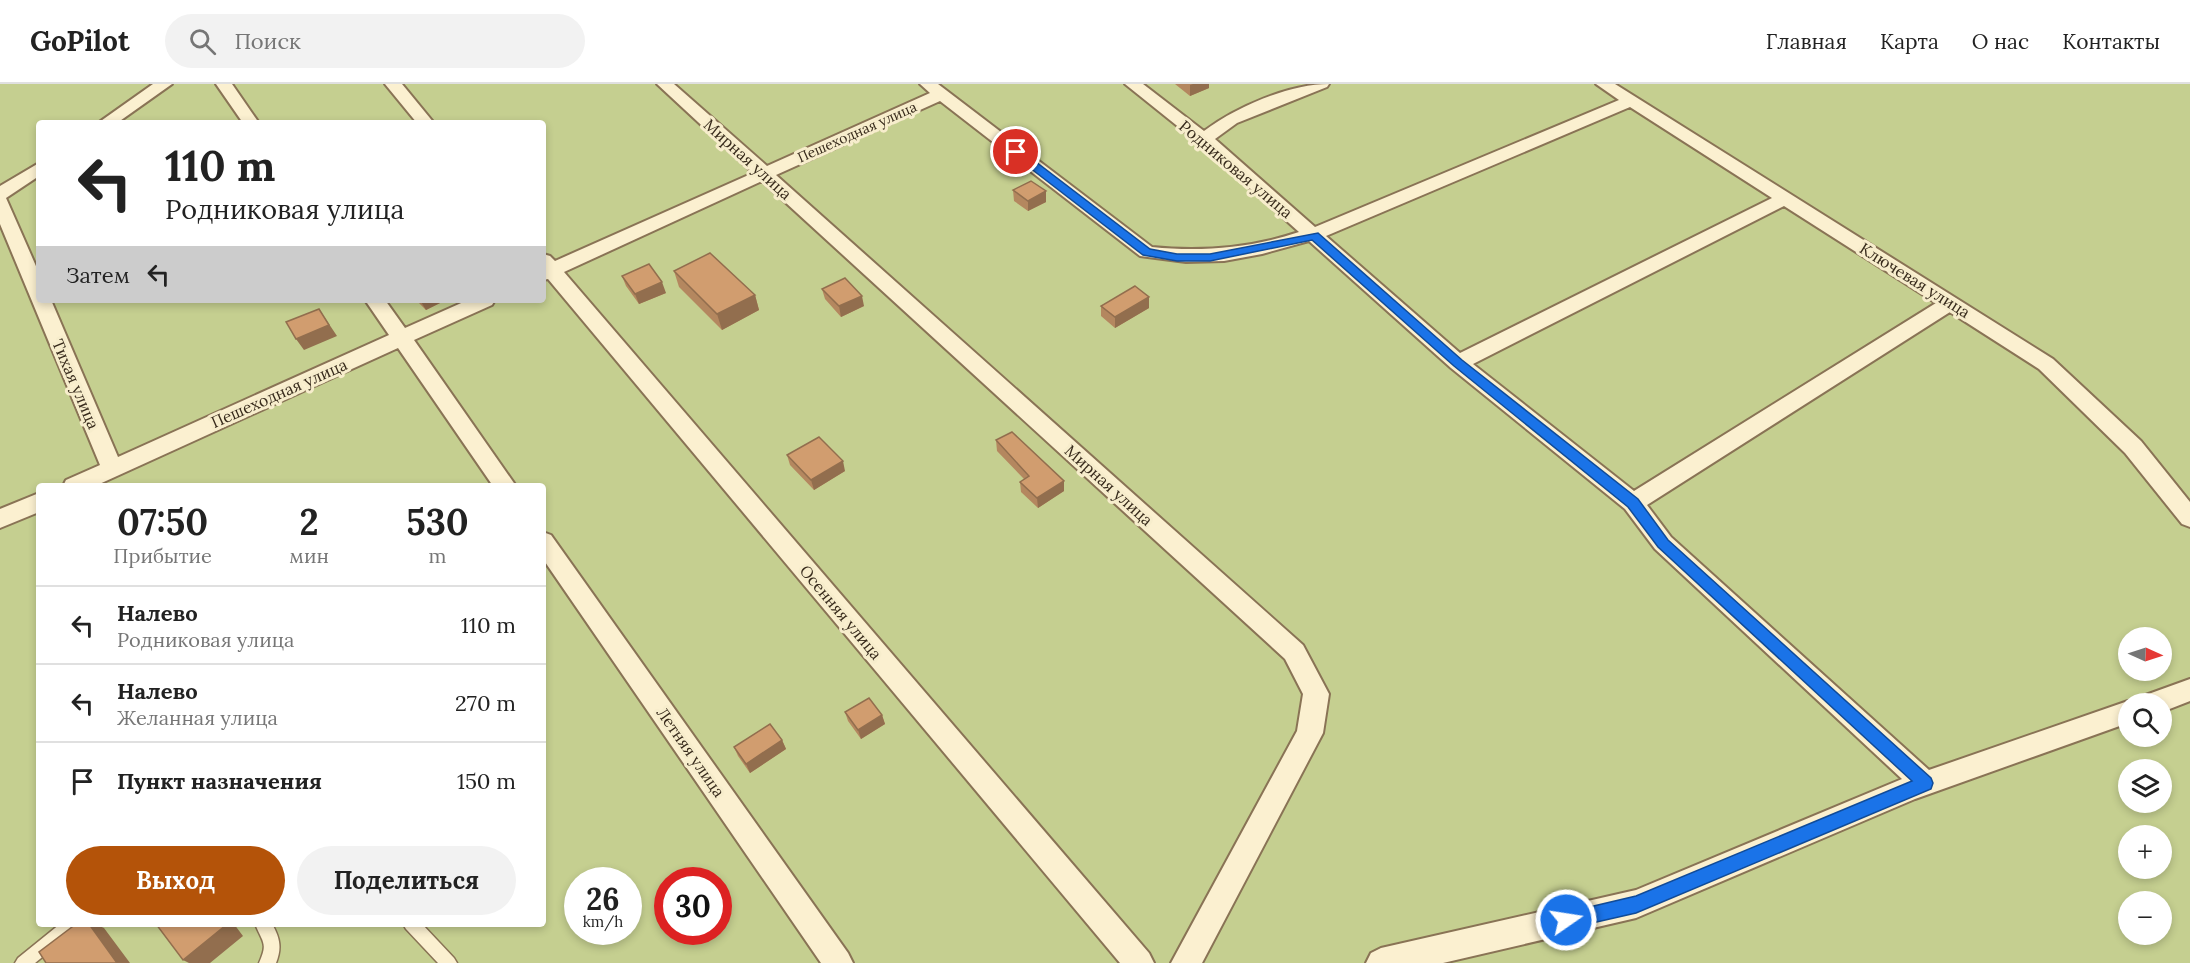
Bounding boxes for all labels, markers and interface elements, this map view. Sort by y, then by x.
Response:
search box [165,14,585,68]
text: GoPilot [30,23,129,59]
icon: search [186,25,219,58]
text: Поиск [234,27,301,55]
text: Главная [1766,28,1847,55]
text: Карта [1880,28,1939,55]
text: О нас [1972,28,2029,55]
text: Контакты [2062,28,2160,55]
street label: Пешеходная улица [795,98,919,166]
street label: Мирная улица [700,114,796,204]
street label: Родниковая улица [1175,116,1297,222]
pin [990,126,1041,177]
icon: arrive [999,135,1032,168]
text: 110 m [165,139,276,193]
icon: left [66,144,144,222]
text: Родниковая улица [165,192,404,226]
street label: Ключевая улица [1856,238,1974,322]
icon: left [142,258,175,291]
text: Затем [66,261,130,289]
street label: Тихая улица [48,336,104,432]
street label: Пешеходная улица [208,354,350,432]
street label: Мирная улица [1061,440,1157,530]
text: 07:50 [117,499,208,545]
text: 2 [299,499,319,545]
text: 530 [406,499,469,545]
text: Прибытие [113,543,212,568]
text: мин [289,543,329,568]
text: m [429,543,446,568]
street label: Осенняя улица [796,561,886,663]
text: Налево [117,599,198,627]
icon: left [66,609,99,642]
text: 110 m [461,611,516,639]
text: Родниковая улица [117,627,294,652]
north arrow [2118,627,2172,681]
map controls [2118,627,2172,945]
text: Налево [117,677,198,705]
icon: left [66,687,99,720]
text: 270 m [455,689,516,717]
button: search [2118,693,2172,747]
street label: Летняя улица [653,703,729,801]
text: Желанная улица [117,705,278,730]
button: layers [2118,759,2172,813]
icon: arrive [66,765,99,798]
text: Пункт назначения [117,767,322,795]
text: 150 m [457,767,516,795]
button: + [2118,825,2172,879]
button: Выход [66,846,285,915]
button: Поделиться [297,846,516,915]
speed limit sign: 30 [654,867,732,945]
text: 26 [586,880,620,918]
position arrow [1534,888,1598,952]
button: − [2118,891,2172,945]
text: km/h [583,912,623,931]

